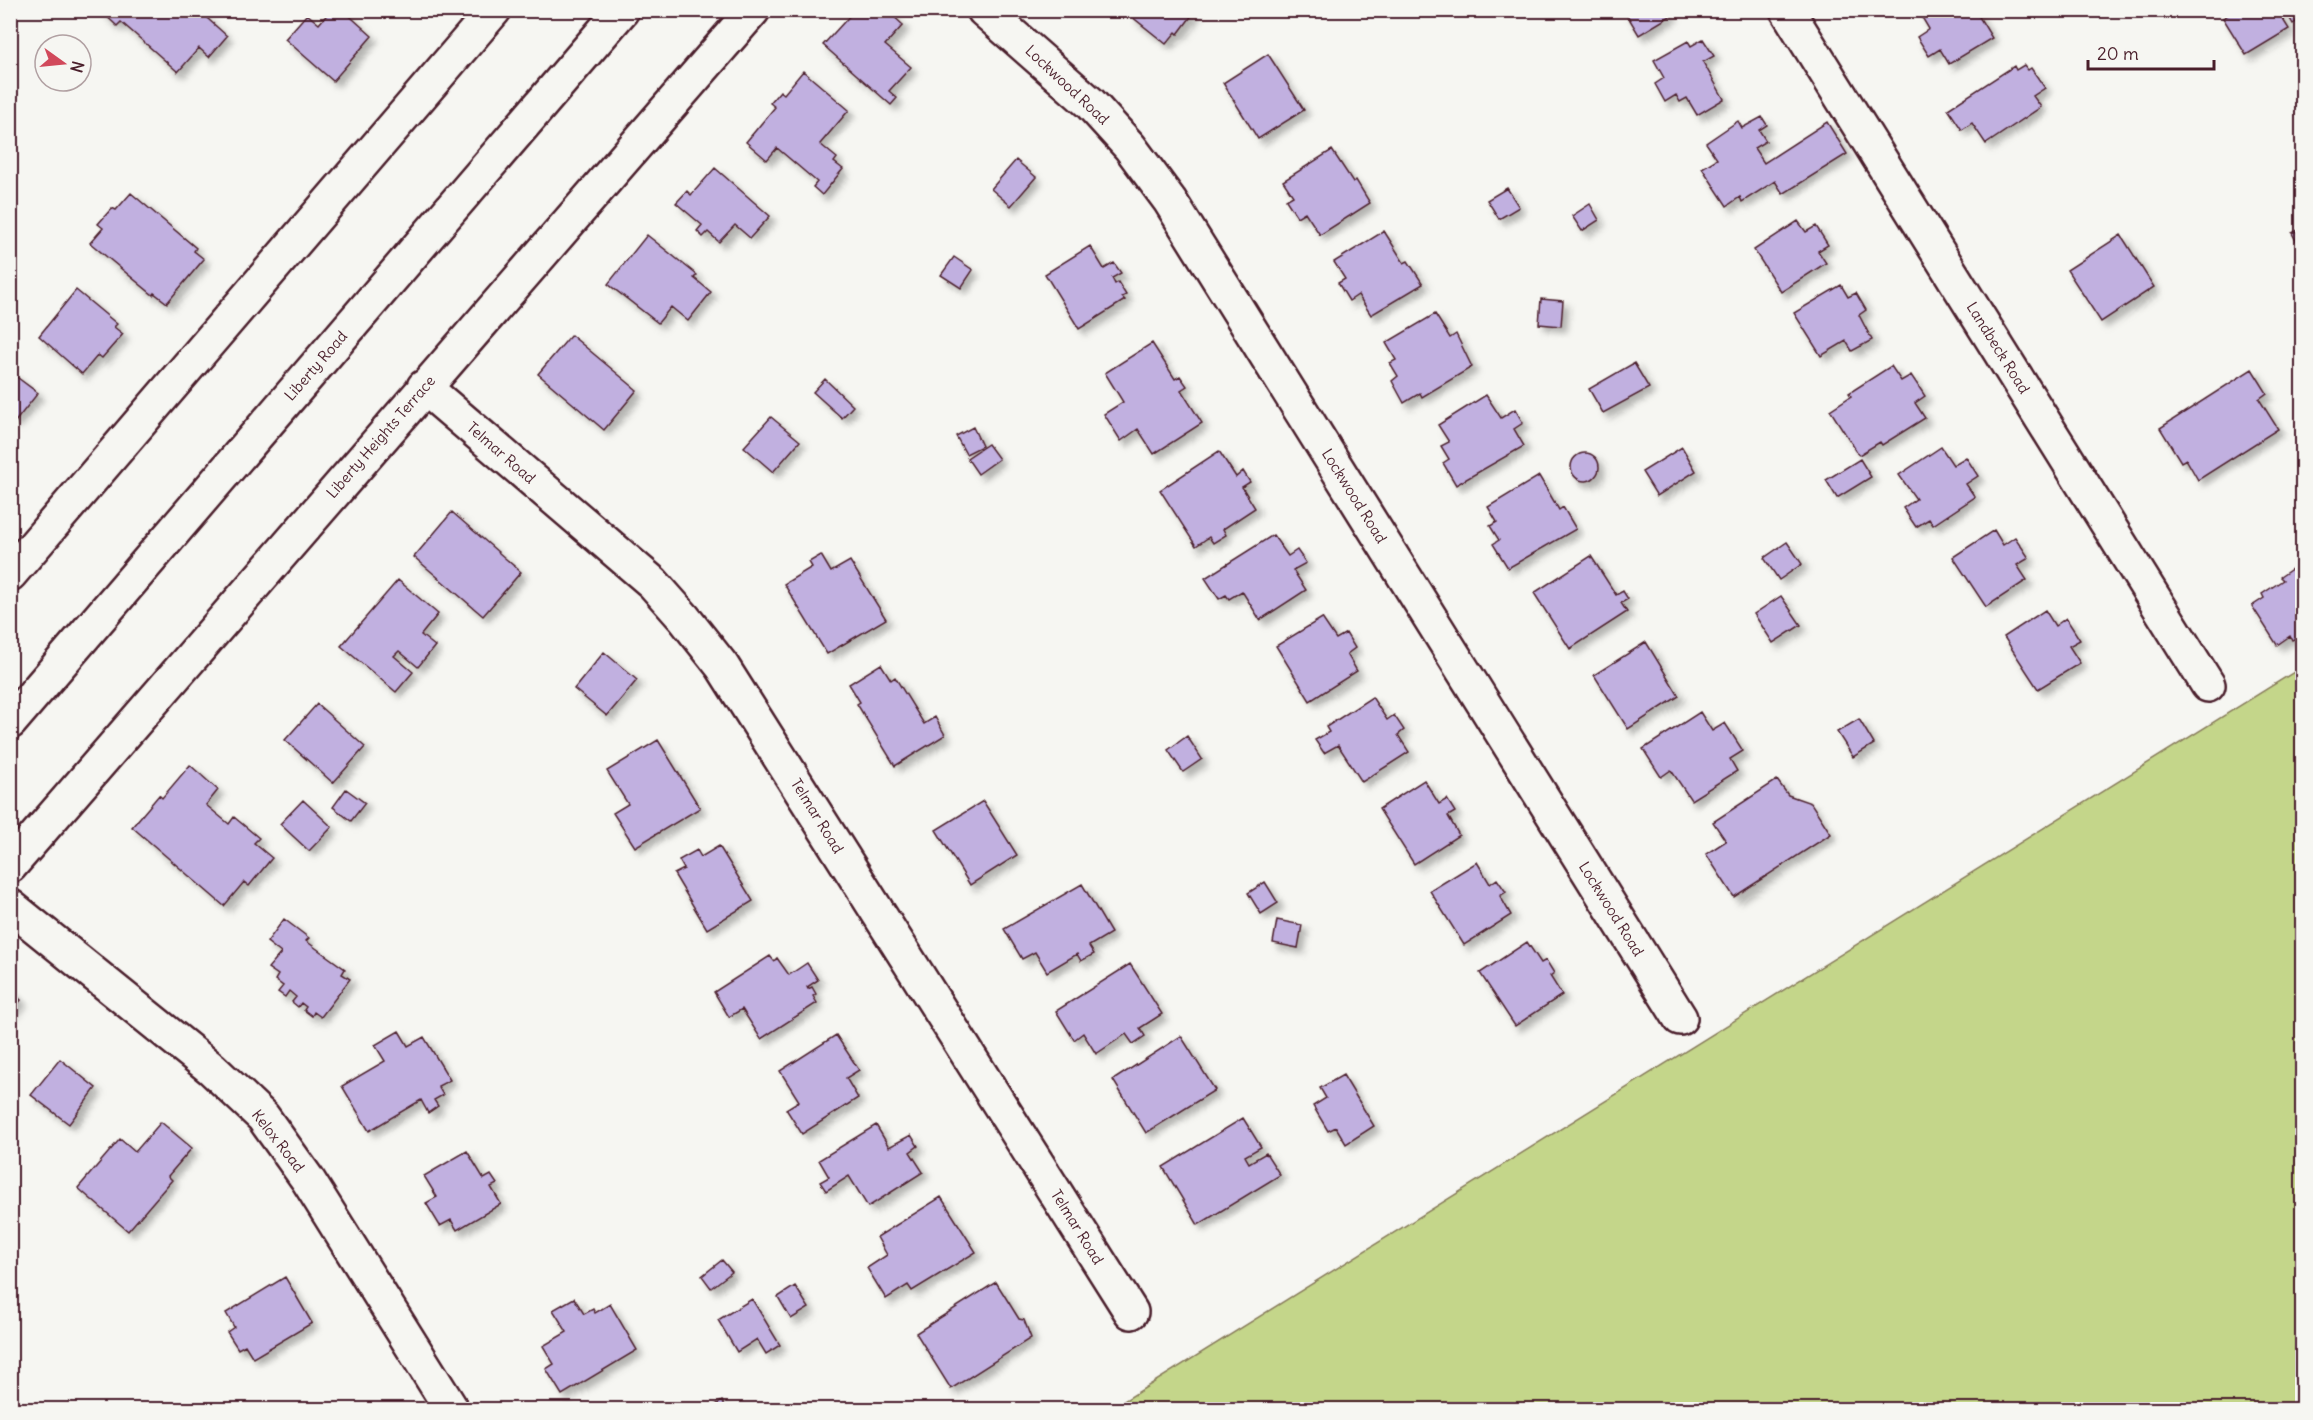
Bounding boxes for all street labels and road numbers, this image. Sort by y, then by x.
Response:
street label: Lockwood Road [1021,41,1113,128]
street label: Landbeck Road [1963,298,2034,397]
street label: Liberty Road [280,327,351,404]
street label: Liberty Heights Terrace [322,371,439,502]
street label: Telmar Road [463,418,540,488]
street label: Lockwood Road [1318,445,1391,547]
street label: Telmar Road [787,775,848,857]
street label: Lockwood Road [1575,858,1648,960]
street label: Kelox Road [248,1105,309,1176]
street label: Telmar Road [1047,1186,1108,1268]

